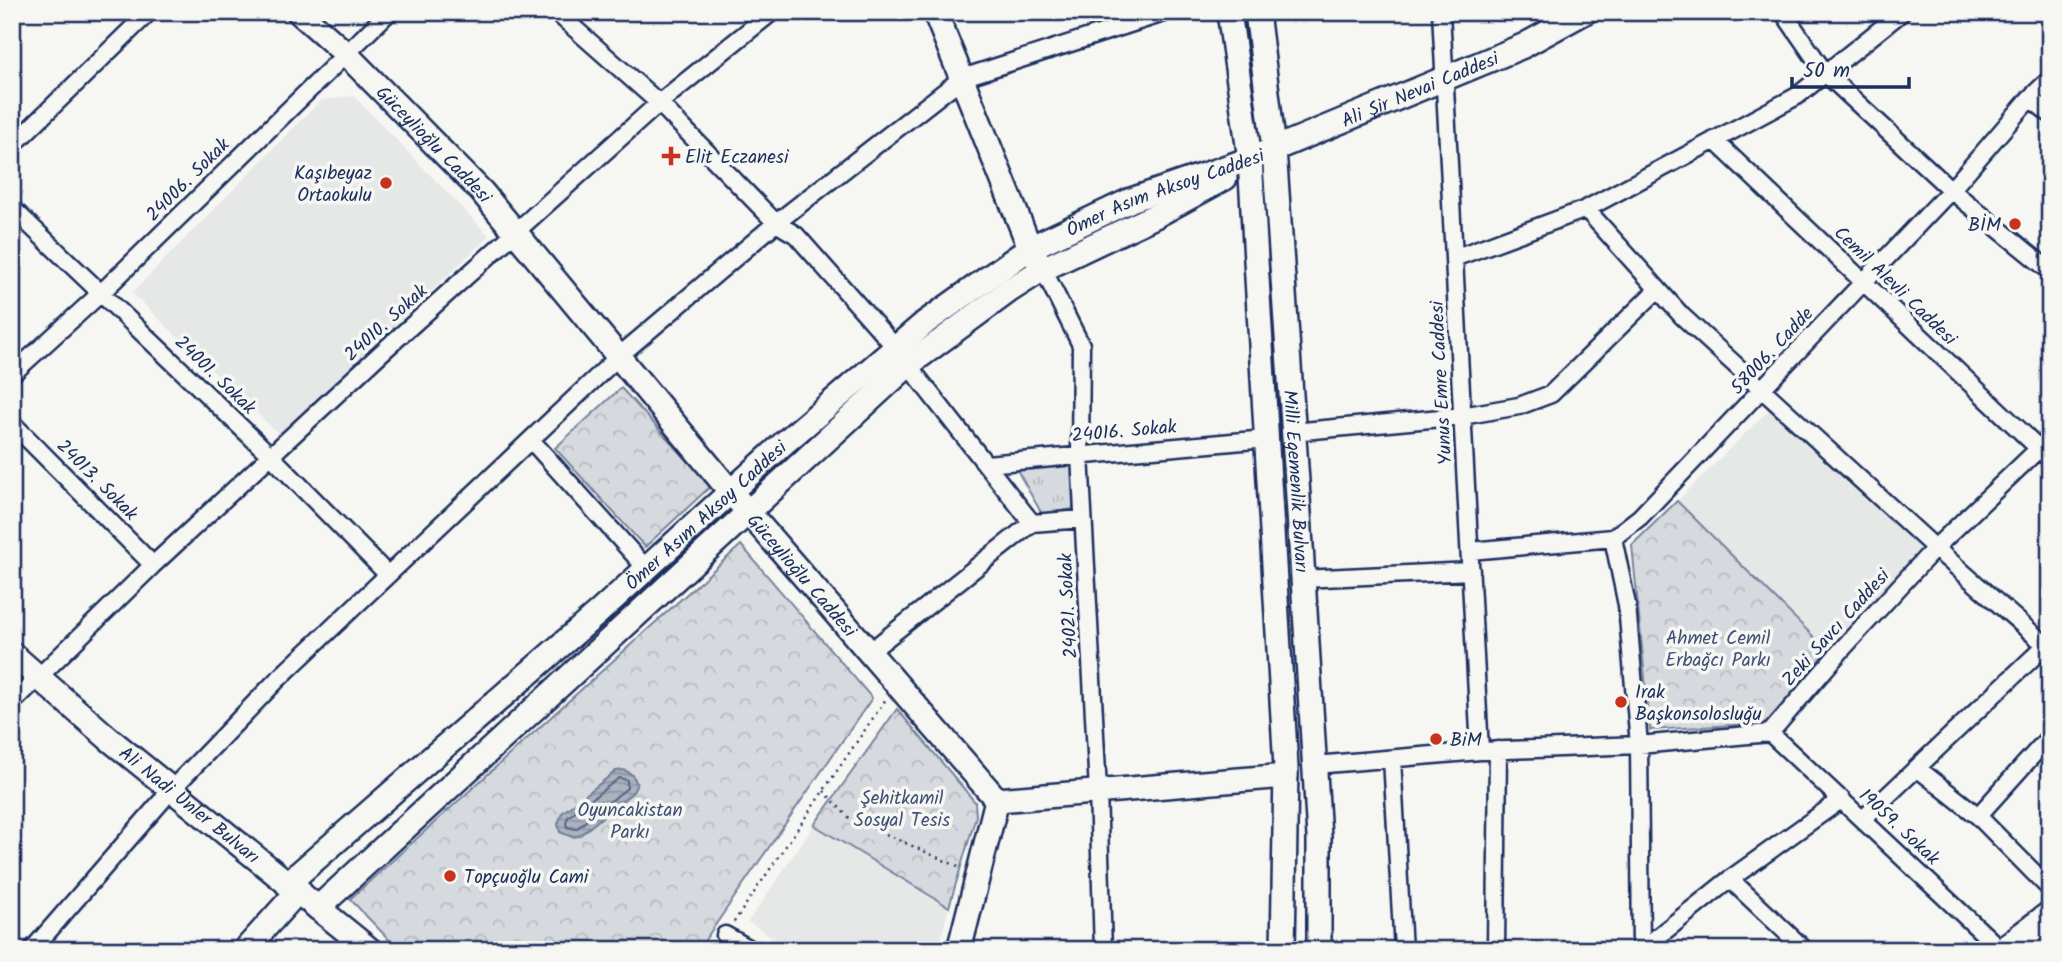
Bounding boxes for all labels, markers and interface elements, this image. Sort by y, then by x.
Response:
street label: Ali Şir Nevai Caddesi [1337,44,1505,137]
scale bar [1792,46,1910,90]
text: 50 m [1803,55,1850,88]
street label: Güceylioğlu Caddesi [368,79,499,212]
street label: 24006. Sokak [139,131,237,229]
street label: Ömer Asım Aksoy Caddesi [1061,141,1271,246]
place label: Elit Eczanesi [685,143,790,173]
marker: Elit Eczanesi [663,148,679,164]
place label: Kaşıbeyaz Ortaokulu [294,159,372,211]
marker: Kaşıbeyaz Ortaokulu [378,175,394,191]
place label: BİM [1968,211,2001,241]
marker: BİM [2007,216,2023,232]
street label: Cemil Alevli Caddesi [1826,219,1964,354]
street label: 24010. Sokak [338,277,435,369]
street label: Yunus Emre Caddesi [1423,299,1461,466]
street label: 58006. Cadde [1724,300,1822,402]
street label: 24001. Sokak [167,329,263,422]
street label: Milli Egemenlik Bulvarı [1274,389,1316,574]
street label: 24016. Sokak [1071,412,1178,452]
street label: 24013. Sokak [49,433,145,528]
street label: Ömer Asım Aksoy Caddesi [619,433,796,598]
street label: Güceylioğlu Caddesi [739,508,864,646]
street label: 24021. Sokak [1051,552,1087,659]
street label: Zeki Savcı Caddesi [1775,562,1899,694]
park label: Ahmet Cemil Erbağcı Parkı [1665,624,1771,676]
place label: Irak Başkonsolosluğu [1635,678,1762,730]
marker: Irak Başkonsolosluğu [1613,694,1629,710]
place label: BiM [1450,726,1482,756]
marker: BiM [1428,731,1444,747]
street label: Ali Nadi Ünler Bulvarı [111,739,266,872]
street label: 19059. Sokak [1851,782,1946,873]
park label: Şehitkamil Sosyal Tesis [854,784,950,836]
park label: Oyuncakistan Parkı [577,796,683,848]
place label: Topçuoğlu Cami [464,863,590,893]
marker: Topçuoğlu Cami [442,868,458,884]

